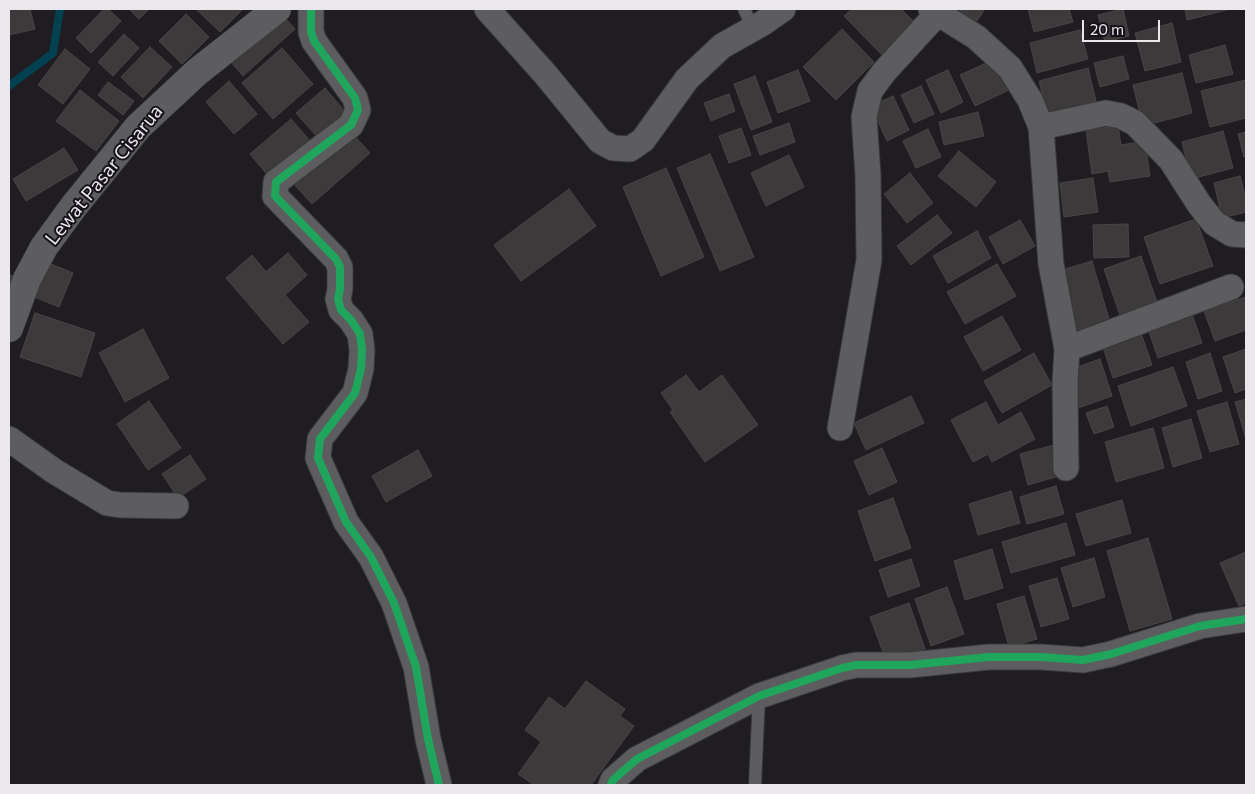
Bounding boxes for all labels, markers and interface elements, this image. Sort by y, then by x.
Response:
scale bar [1085,10,1162,42]
text: 20 m [1090,20,1124,38]
street label: Lewat Pasar Cisarua [41,100,167,250]

